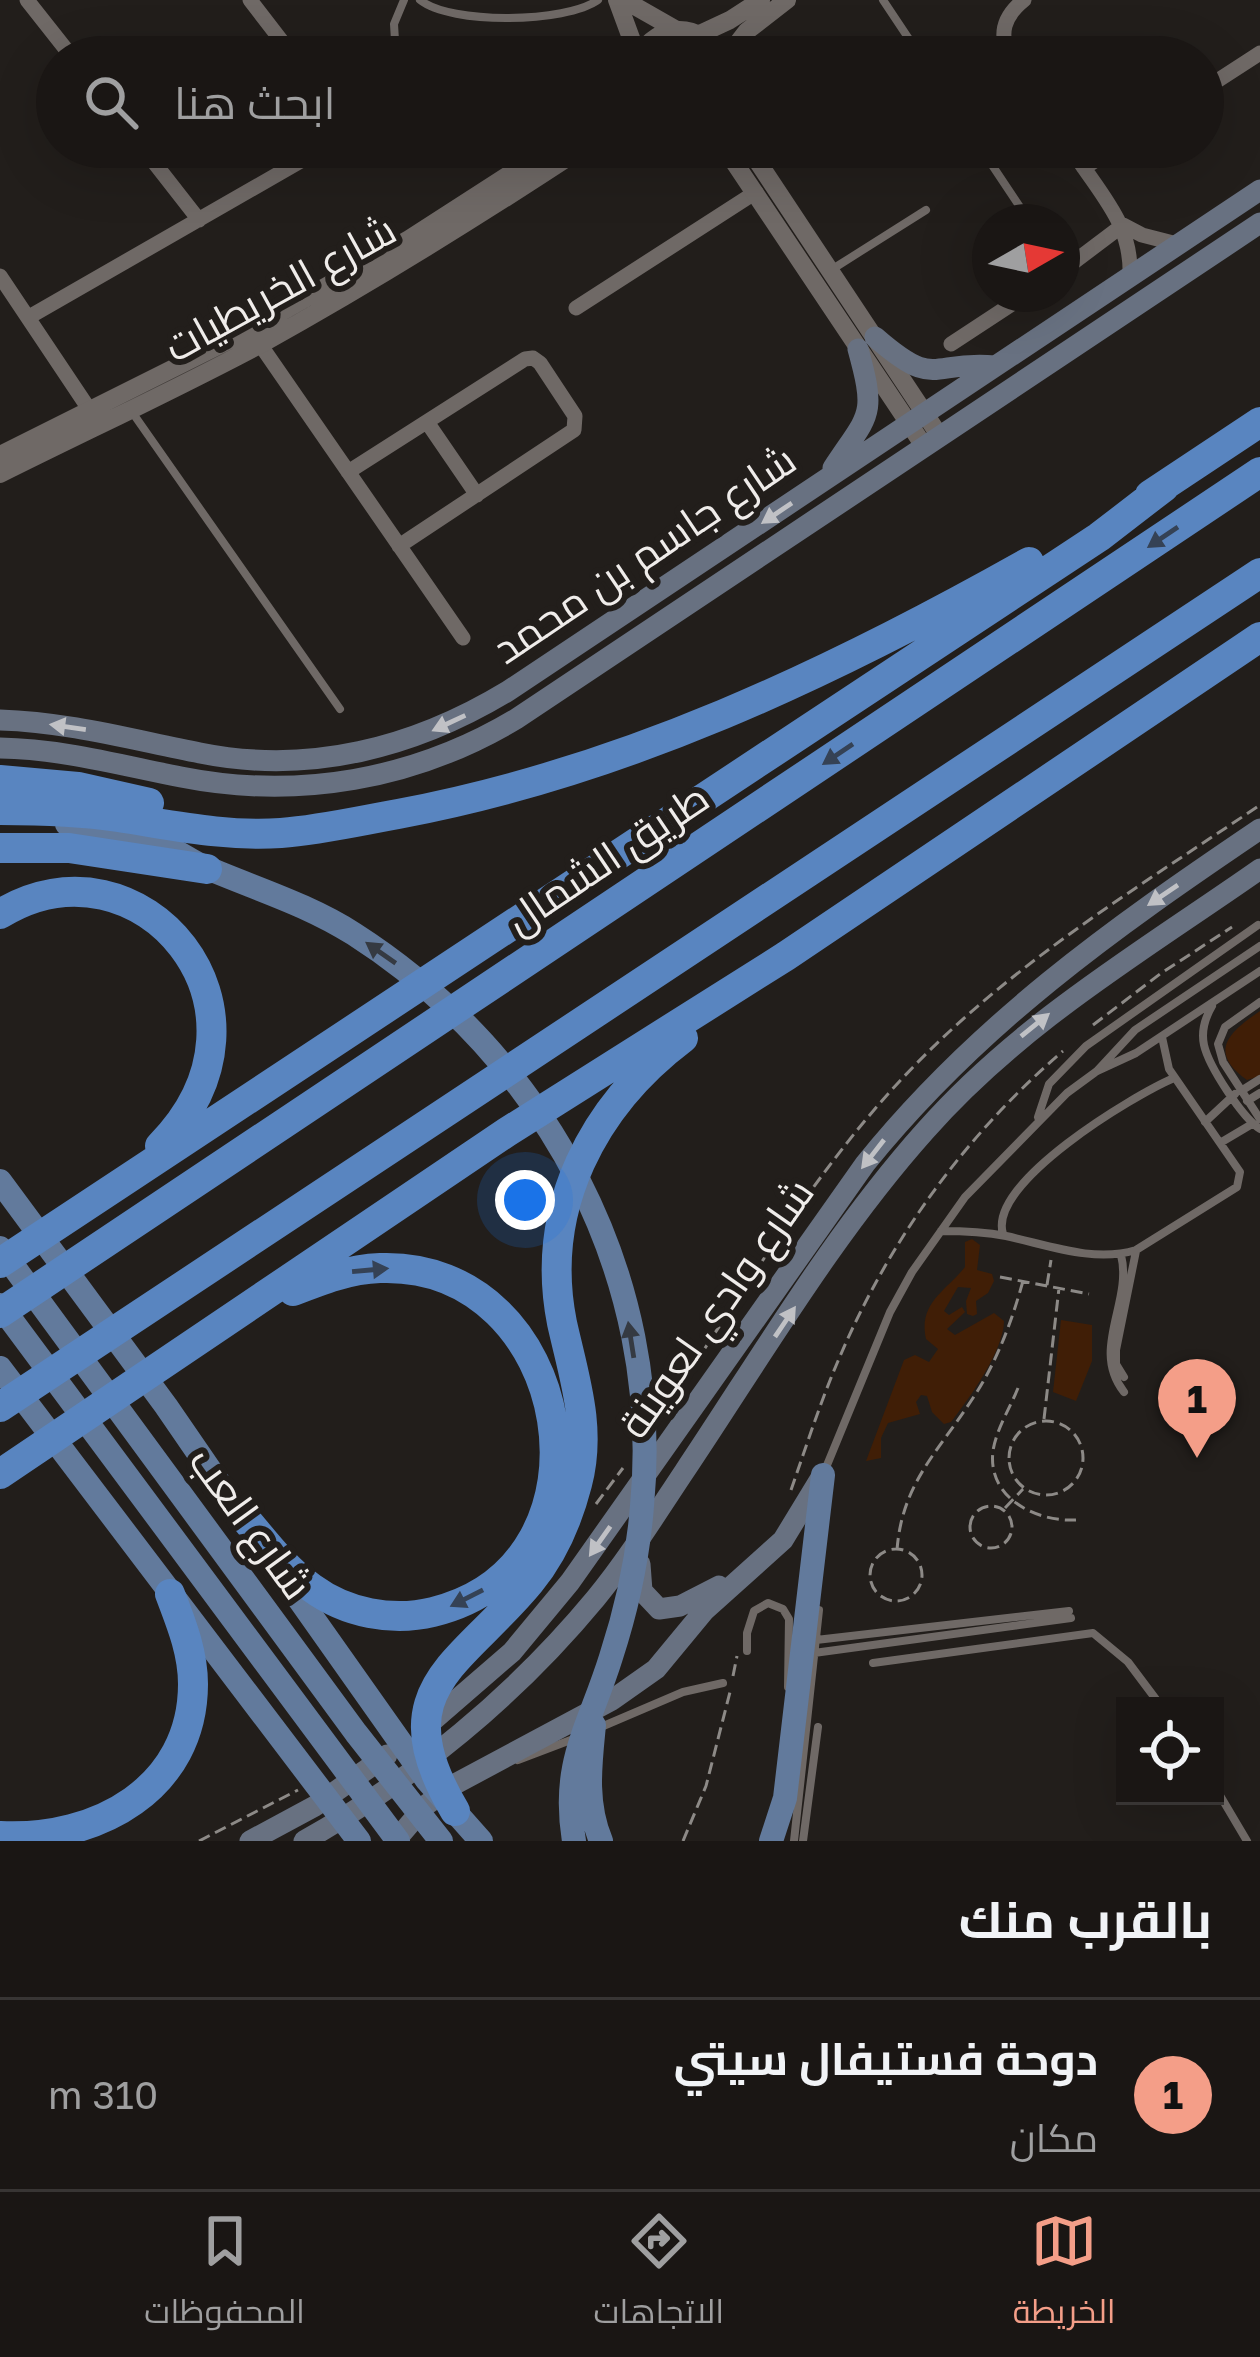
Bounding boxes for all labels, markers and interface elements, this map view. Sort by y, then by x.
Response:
search box [36,36,1224,168]
icon: search [78,69,144,135]
text: ابحث هنا [174,75,336,129]
street label: شارع الخريطيات [155,203,406,375]
north arrow [972,204,1080,312]
street label: شارع جاسم بن محمد [482,433,807,677]
one-way arrow [760,501,793,523]
one-way arrow [1146,525,1179,548]
one-way arrow [431,713,466,733]
one-way arrow [49,717,86,736]
one-way arrow [822,742,855,764]
street label: طريق الشمال [495,771,719,945]
one-way arrow [1146,883,1179,905]
one-way arrow [365,942,398,965]
one-way arrow [1020,1013,1051,1039]
one-way arrow [861,1138,886,1169]
street label: شارع وادي لعوينة [607,1168,830,1452]
your location [495,1170,555,1230]
one-way arrow [352,1260,389,1279]
one-way arrow [773,1306,796,1339]
one-way arrow [622,1321,640,1359]
pin: 1 [1158,1359,1236,1458]
street label: شارع العب [177,1437,324,1611]
one-way arrow [589,1525,612,1557]
one-way arrow [450,1588,484,1608]
map controls [1116,1697,1224,1805]
button: locate [1116,1697,1224,1805]
text: بالقرب منك [959,1888,1212,1949]
text: دوحة فستيفال سيتي [674,2031,1098,2085]
text: 310 m [48,2071,158,2118]
text: 1 [1163,2071,1183,2118]
text: مكان [1010,2114,1098,2161]
tab: المحفوظات [144,2208,305,2342]
tab: الاتجاهات [594,2208,724,2342]
tab: الخريطة [1013,2208,1116,2342]

